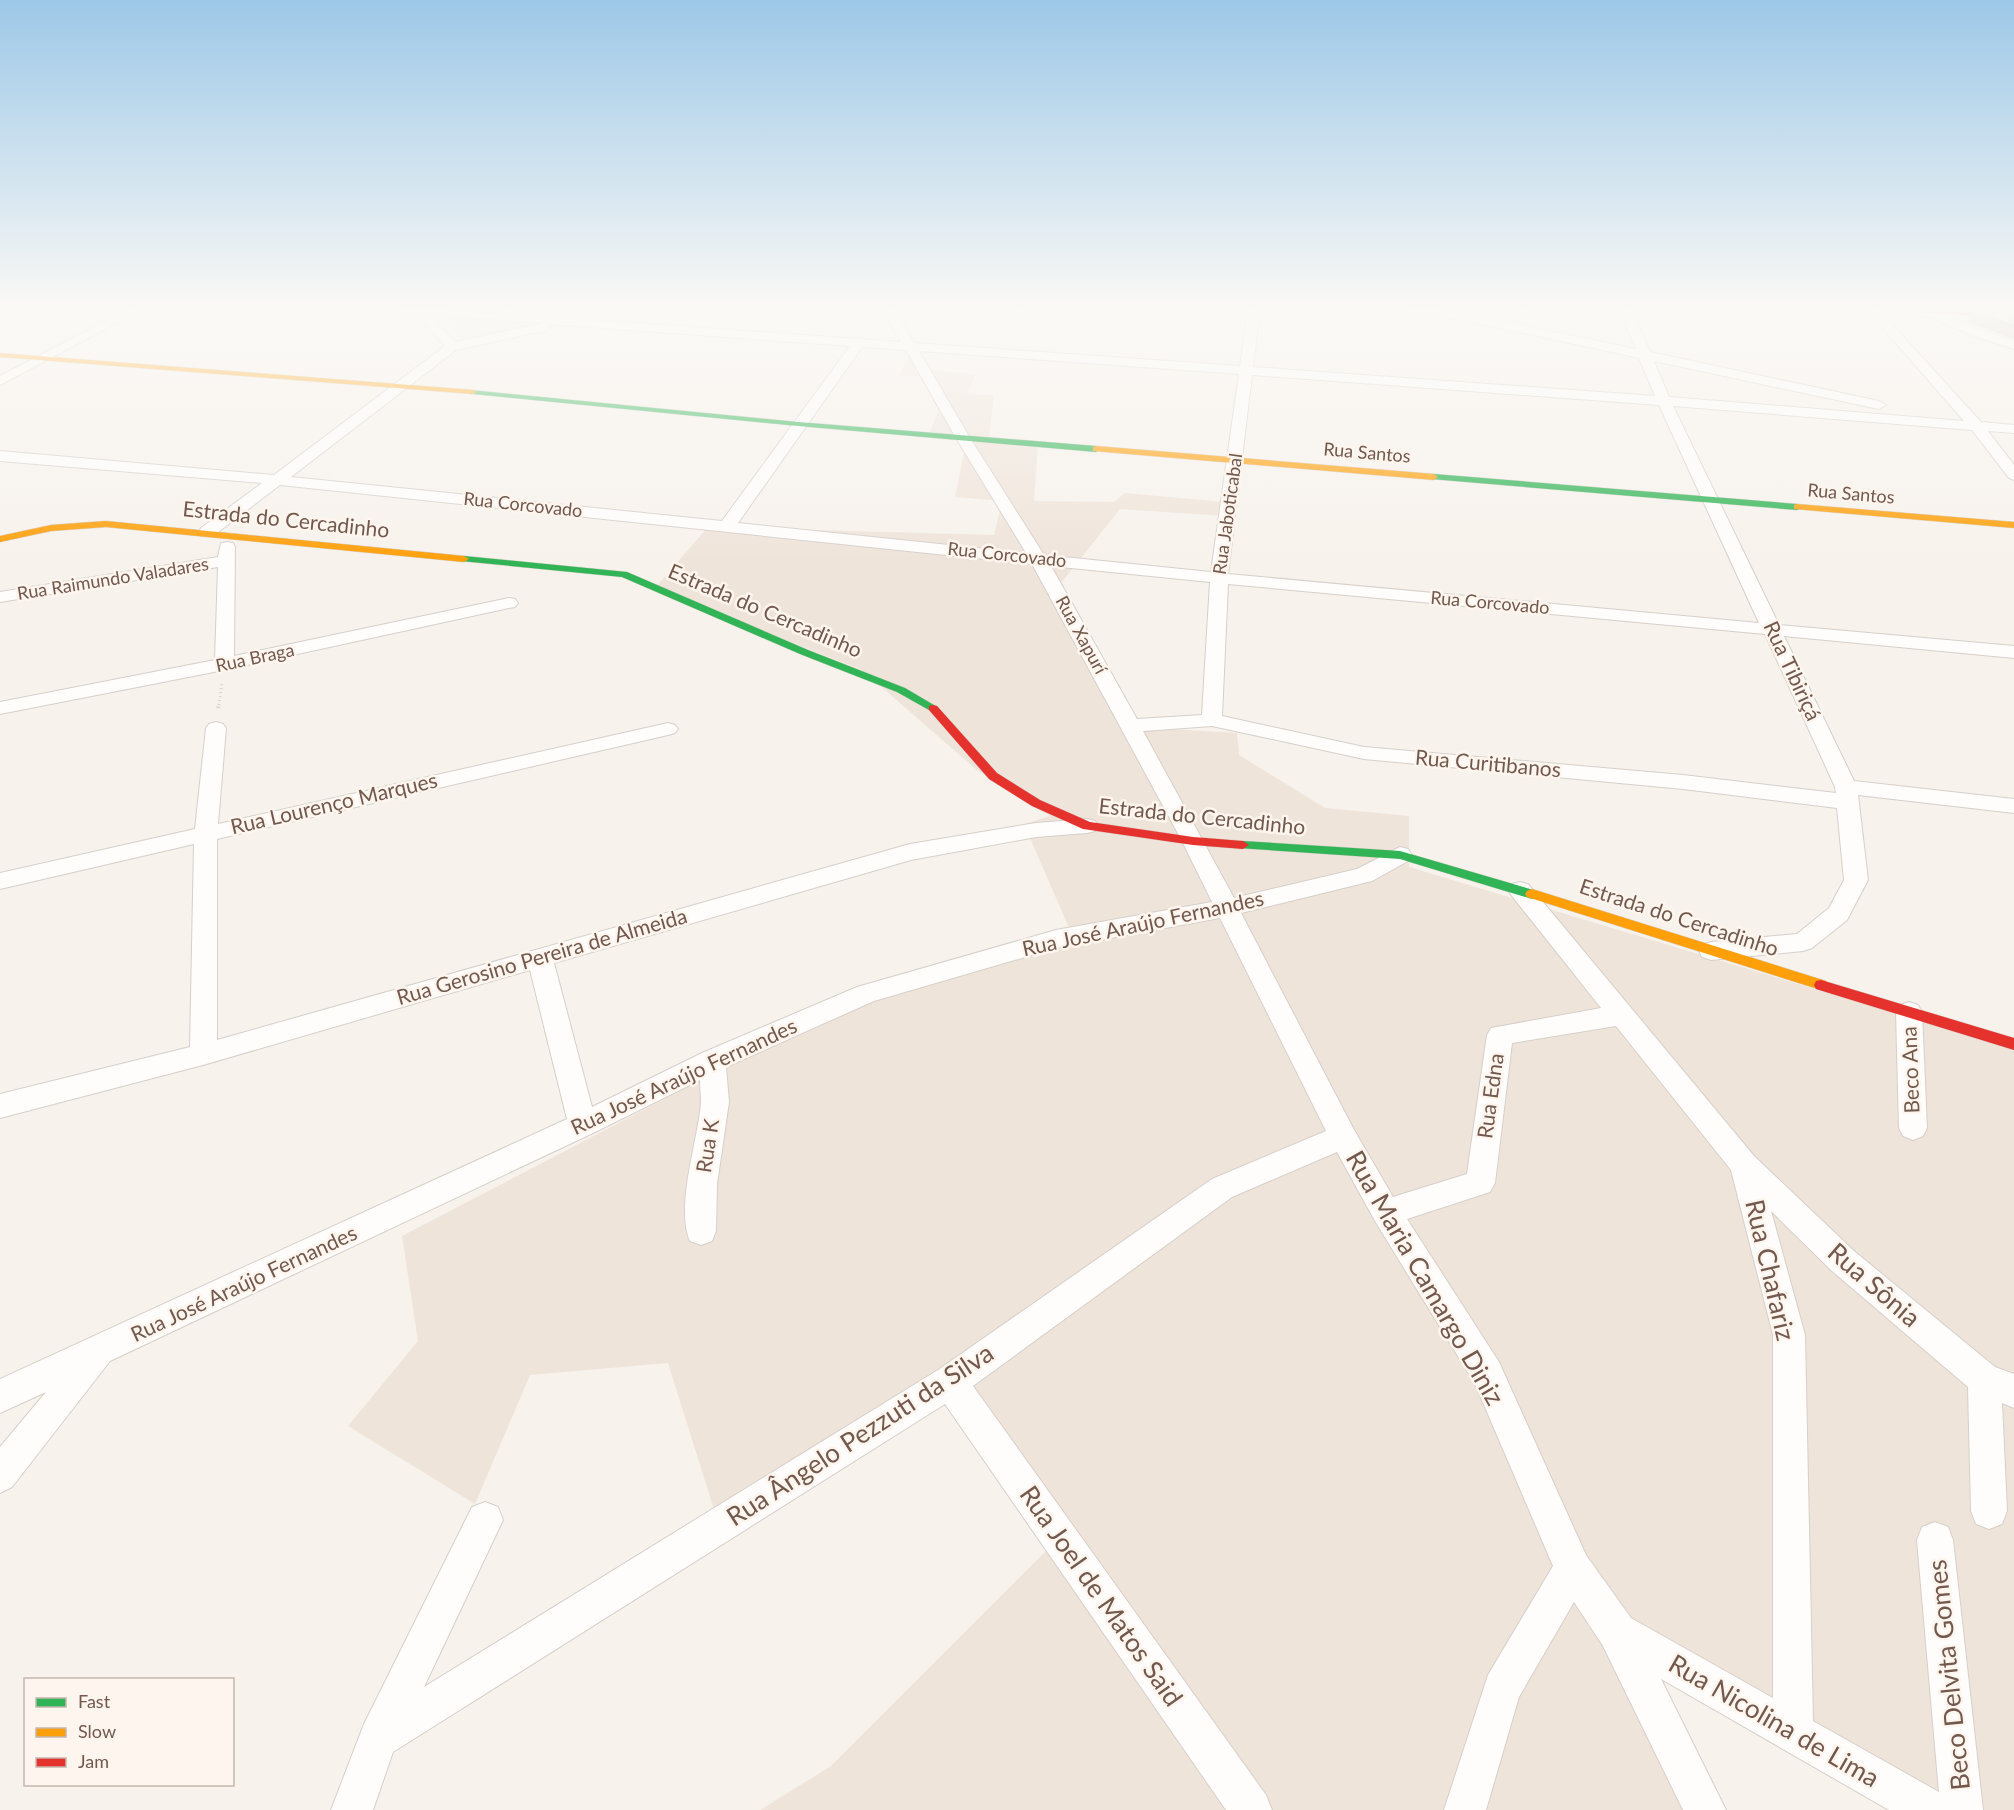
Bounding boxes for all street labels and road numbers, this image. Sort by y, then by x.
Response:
street label: Rua Santos [1323,437,1412,467]
street label: Rua Jaboticabal [1208,452,1246,576]
street label: Rua Santos [1807,478,1896,508]
street label: Rua Corcovado [463,487,584,521]
street label: Estrada do Cercadinho [181,495,391,542]
street label: Rua Corcovado [947,537,1068,571]
street label: Rua Raimundo Valadares [16,552,210,604]
street label: Estrada do Cercadinho [665,558,866,662]
street label: Rua Corcovado [1430,586,1551,618]
street label: Rua Xapurí [1051,592,1113,678]
street label: Rua Tibiriçá [1759,617,1827,724]
street label: Rua Braga [214,638,296,676]
street label: Rua Curitibanos [1414,744,1562,781]
street label: Rua Lourenço Marques [228,767,440,839]
street label: Estrada do Cercadinho [1097,792,1307,839]
street label: Estrada do Cercadinho [1577,873,1782,961]
street label: Rua José Araújo Fernandes [1020,885,1266,960]
street label: Rua Gerosino Pereira de Almeida [394,902,690,1009]
street label: Rua José Araújo Fernandes [566,1012,800,1139]
street label: Beco Ana [1895,1026,1924,1114]
street label: Rua Edna [1471,1052,1508,1140]
street label: Rua K [690,1117,723,1174]
street label: Rua Maria Camargo Diniz [1340,1145,1512,1410]
street label: Rua Chafariz [1739,1196,1803,1343]
street label: Rua José Araújo Fernandes [126,1219,360,1346]
street label: Rua Sônia [1822,1235,1928,1333]
street label: Rua Ângelo Pezzuti da Silva [720,1336,999,1532]
street label: Rua Joel de Matos Said [1014,1479,1190,1712]
street label: Beco Delvita Gomes [1920,1558,1976,1792]
street label: Rua Nicolina de Lima [1663,1647,1886,1793]

